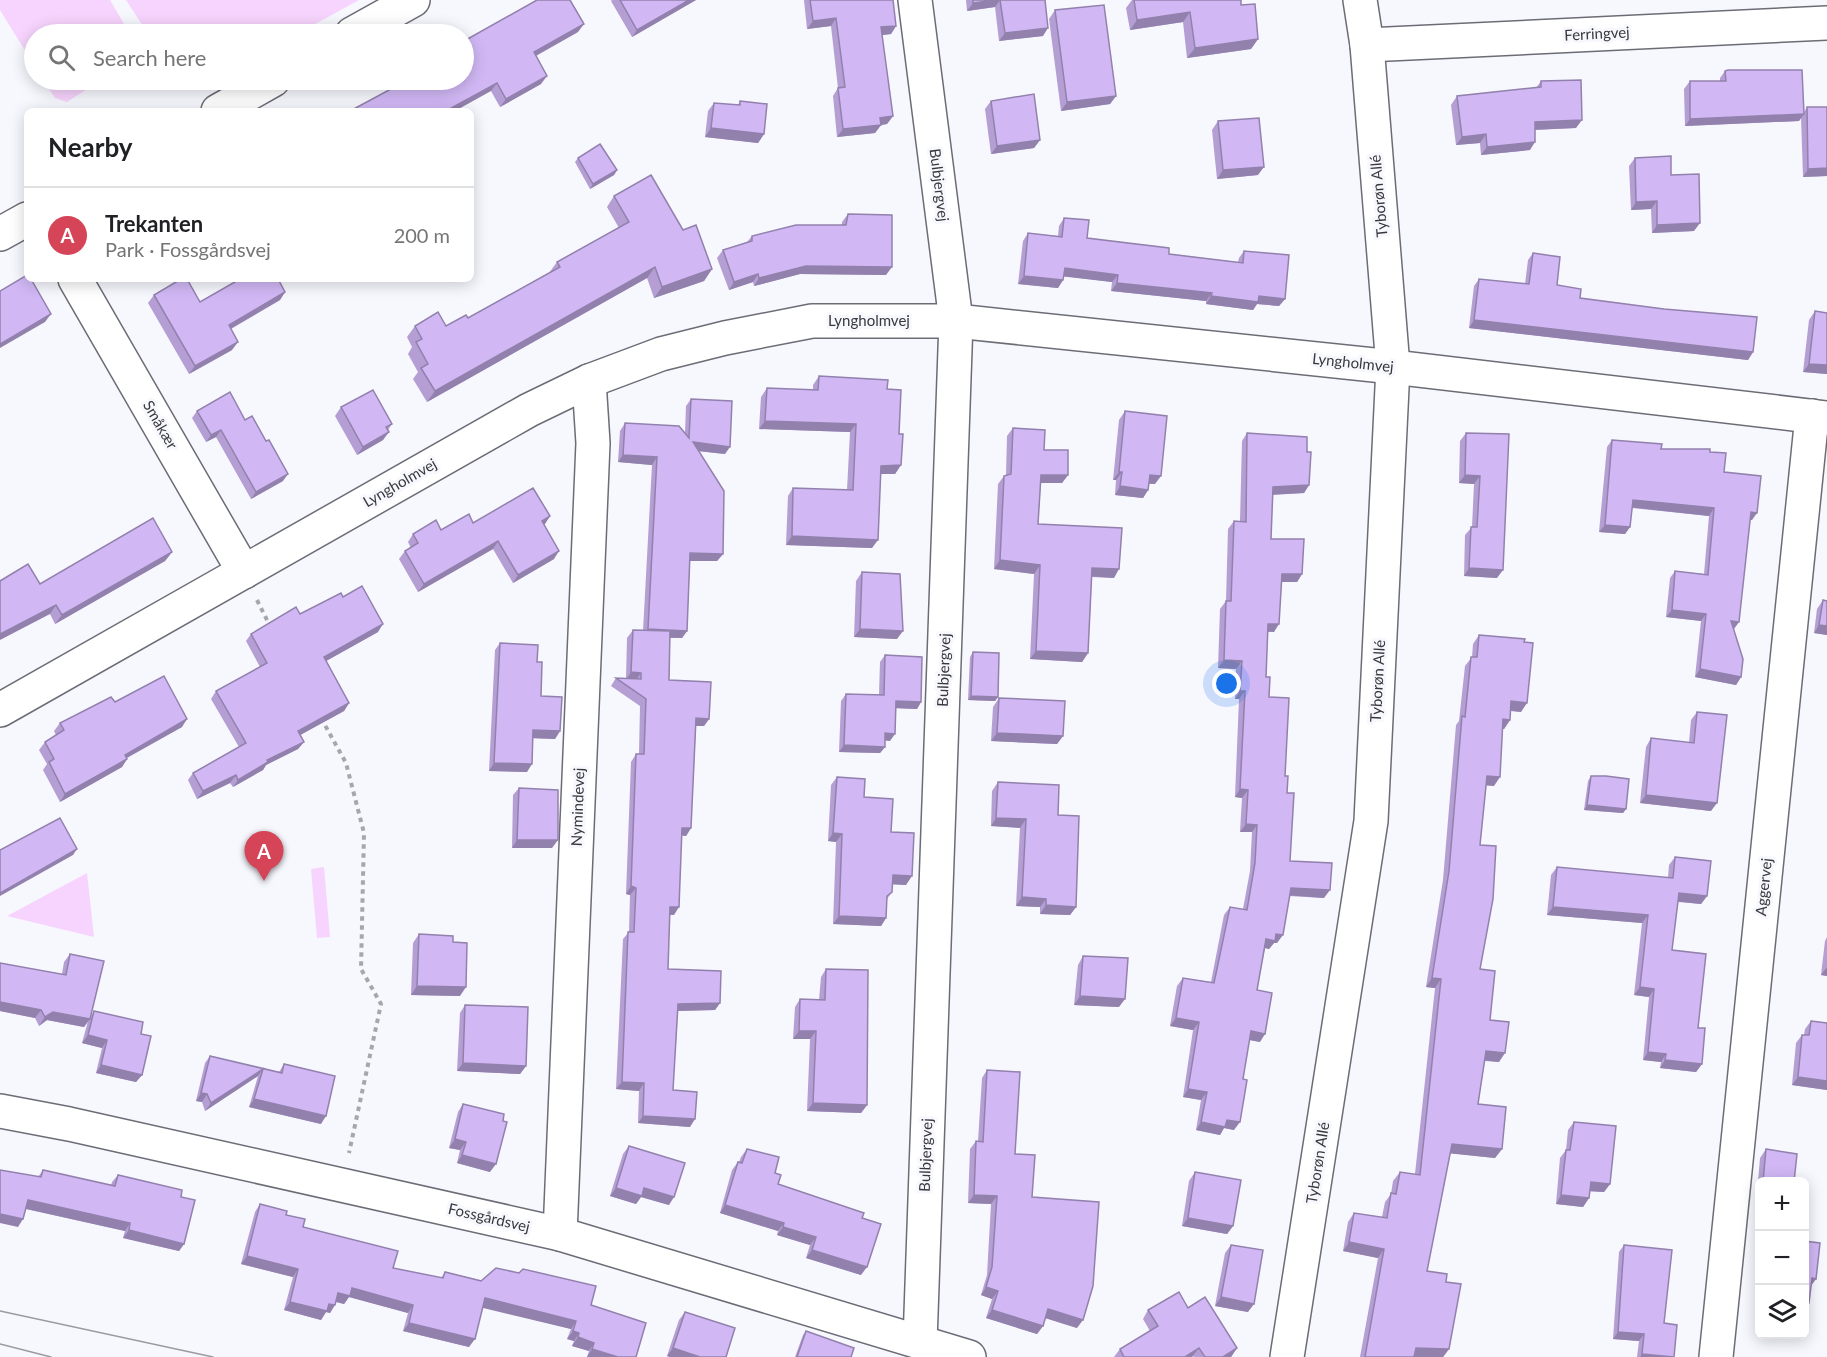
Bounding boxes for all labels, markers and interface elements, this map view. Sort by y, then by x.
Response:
street label: Ferringvej [1564,22,1630,44]
search box [24,24,474,90]
icon: search [45,41,78,74]
text: Search here [93,44,206,71]
text: Nearby [48,131,133,163]
street label: Bulbjergvej [927,147,953,222]
street label: Tyborøn Allé [1365,154,1391,238]
text: Trekanten [105,210,203,237]
text: A [61,223,74,247]
text: 200 m [394,223,450,247]
text: Park · Fossgårdsvej [105,237,271,261]
street label: Lyngholmvej [828,311,910,329]
street label: Lyngholmvej [1311,349,1395,375]
street label: Småkær [140,397,182,452]
street label: Lyngholmvej [360,454,439,510]
street label: Bulbjergvej [933,633,953,707]
street label: Tyborøn Allé [1366,639,1388,723]
your location [1212,669,1241,698]
street label: Nymindevej [567,767,587,847]
pin: A [244,832,284,881]
street label: Aggervej [1751,857,1775,917]
street label: Bulbjergvej [915,1118,935,1192]
street label: Tyborøn Allé [1302,1121,1332,1205]
map controls [1755,1177,1809,1339]
button: + [1755,1177,1809,1231]
street label: Fossgårdsvej [446,1199,532,1235]
button: − [1755,1231,1809,1285]
button: layers [1755,1285,1809,1339]

